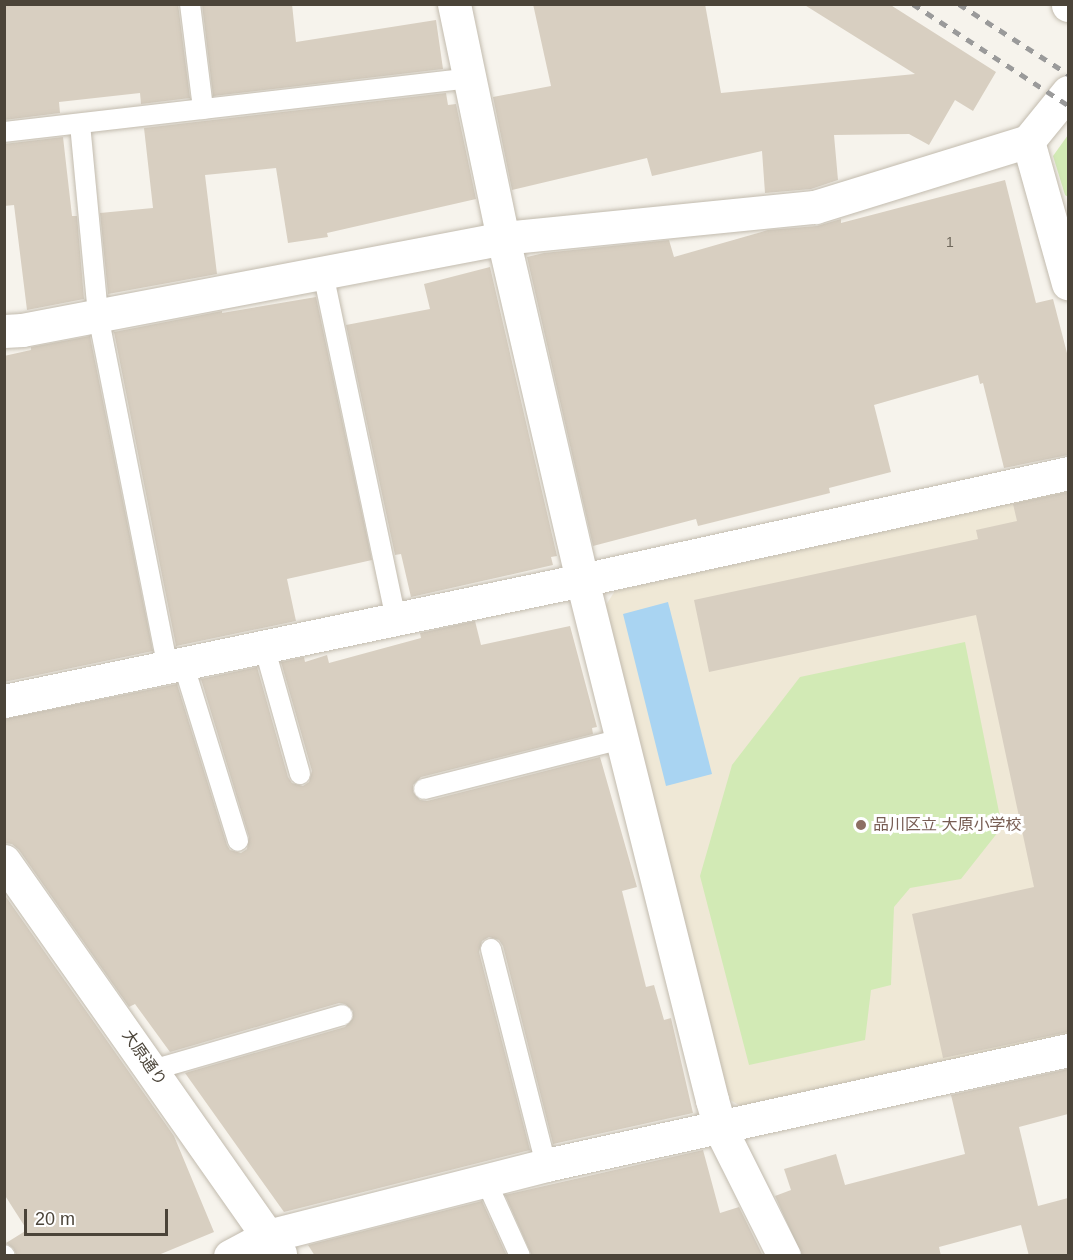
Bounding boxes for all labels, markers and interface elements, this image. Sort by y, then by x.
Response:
house number: 1 [946,234,954,250]
place label: 品川区立 大原小学校 [873,815,1021,835]
marker: 品川区立 大原小学校 [854,818,868,832]
street label: 大原通り [118,1026,170,1090]
scale bar [27,1197,171,1235]
text: 20 m [35,1209,75,1229]

